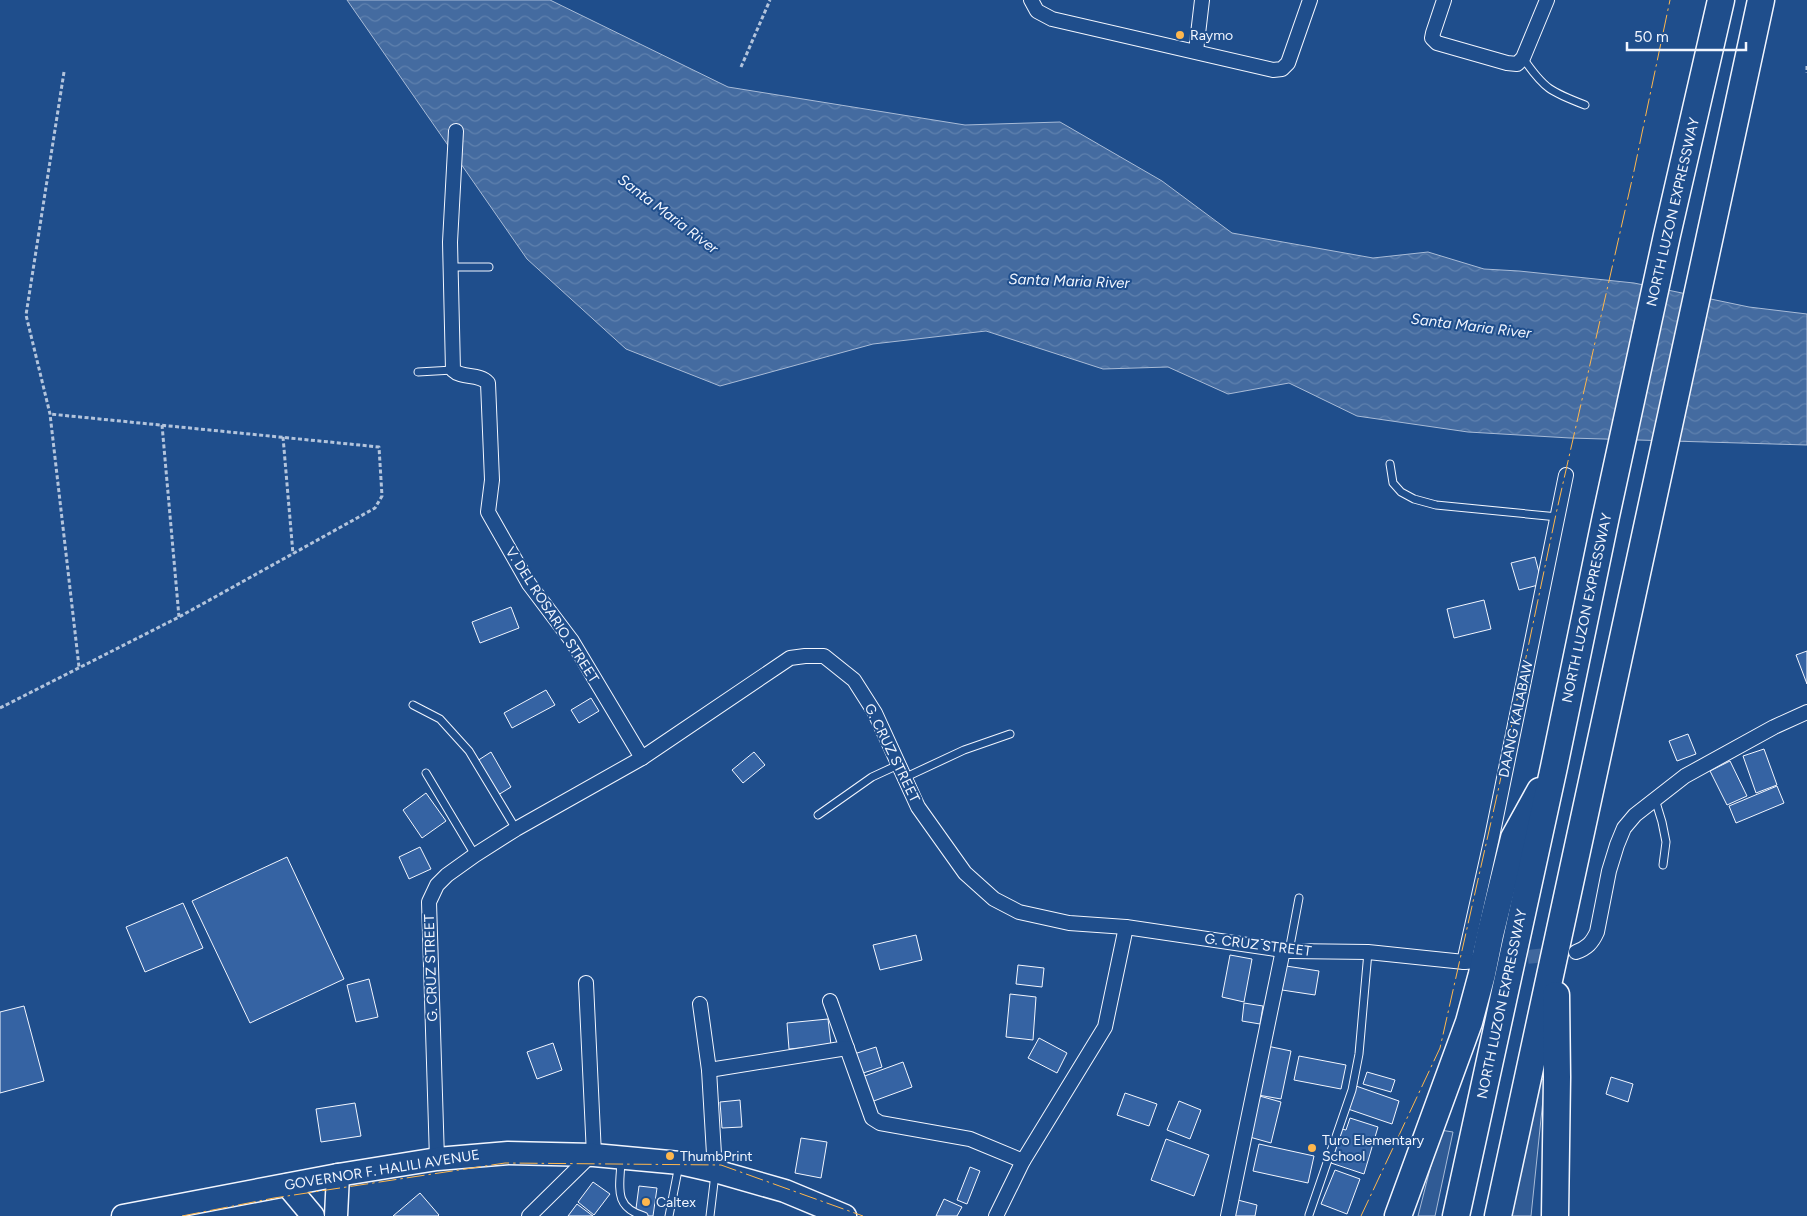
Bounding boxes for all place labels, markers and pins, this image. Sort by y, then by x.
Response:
place label: Raymo [1190,27,1233,44]
marker: Raymo [1174,29,1186,41]
place label: Turo Elementary School [1322,1132,1425,1165]
marker: Turo Elementary School [1306,1142,1318,1154]
place label: ThumbPrint [680,1148,753,1165]
marker: ThumbPrint [664,1150,676,1162]
place label: Caltex [656,1194,696,1211]
marker: Caltex [640,1196,652,1208]

